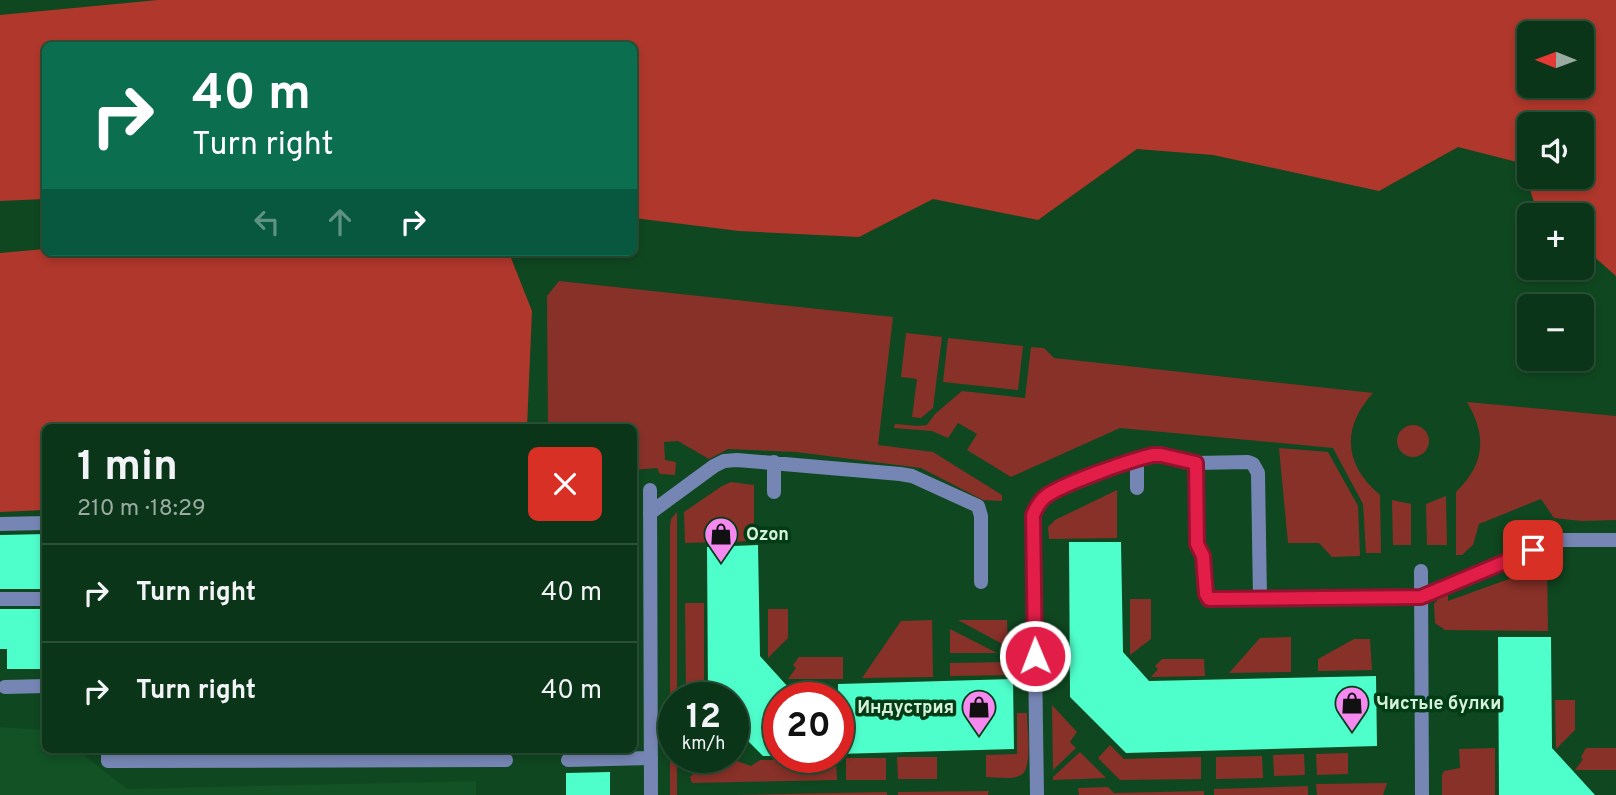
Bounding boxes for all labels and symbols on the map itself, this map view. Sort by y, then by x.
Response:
north arrow [1517,21,1594,98]
shop icon: Ozon [702,515,740,564]
pin [1503,520,1563,580]
place label: Ozon [746,524,789,547]
position arrow [998,619,1072,693]
speed limit sign: 20 [763,682,854,773]
shop icon: Чистые булки [1333,684,1371,733]
shop icon: Индустрия [960,688,998,737]
place label: Чистые булки [1376,693,1501,716]
place label: Индустрия [857,697,954,720]

